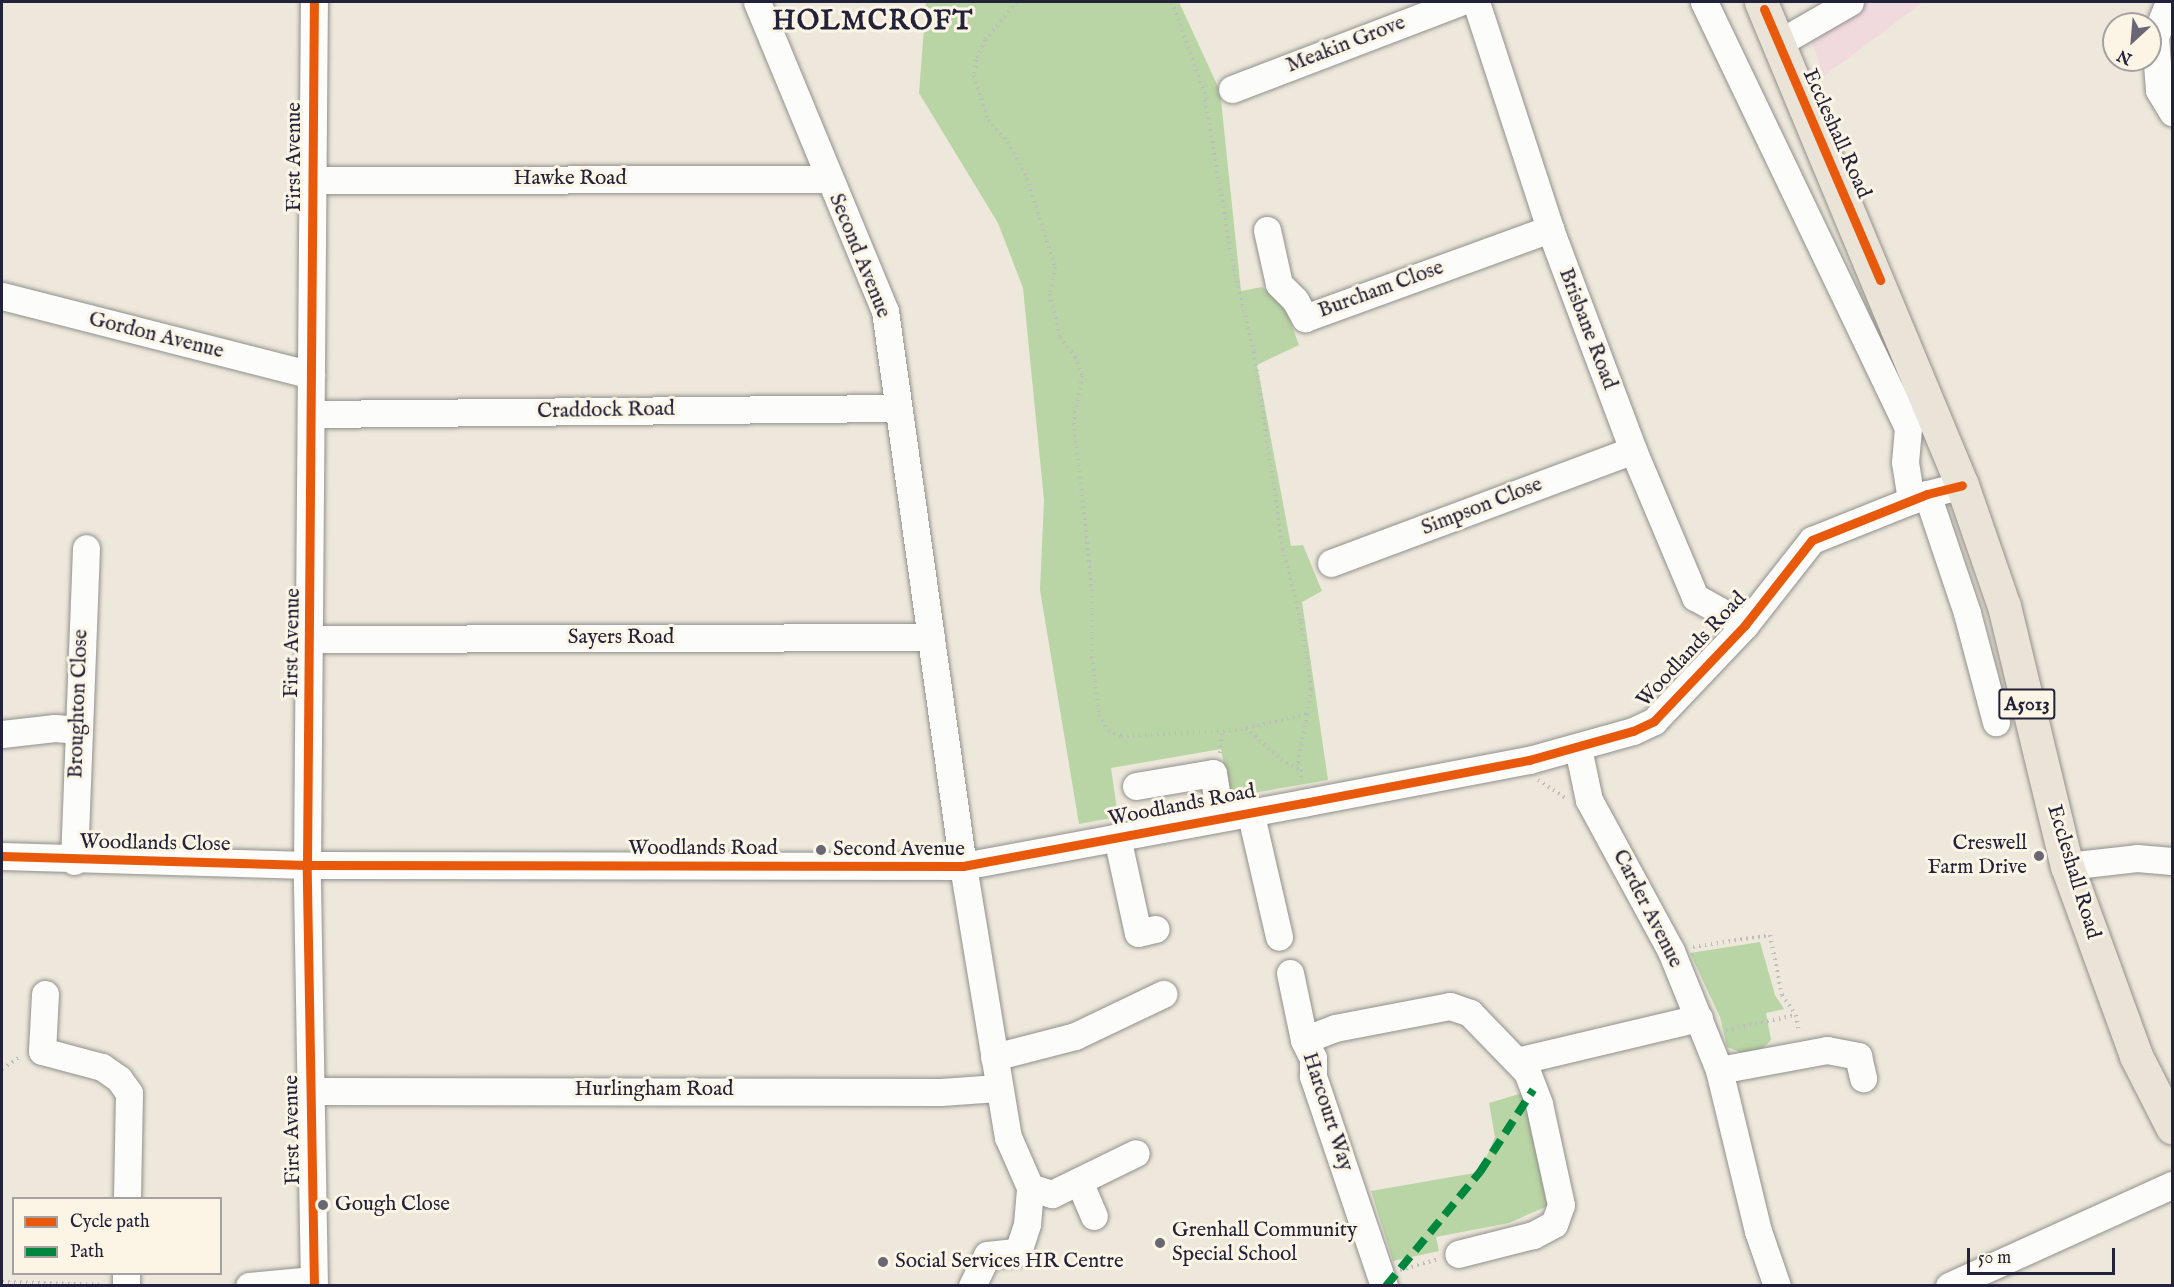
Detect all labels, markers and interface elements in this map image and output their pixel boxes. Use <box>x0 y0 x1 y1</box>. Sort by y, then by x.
district label: HOLMCROFT <box>772 7 974 39</box>
street label: Meakin Grove <box>1283 11 1409 79</box>
north arrow <box>2102 12 2162 72</box>
text: N <box>2114 44 2136 68</box>
street label: Eccleshall Road <box>1796 65 1876 203</box>
street label: First Avenue <box>282 102 308 212</box>
street label: Hawke Road <box>513 166 627 192</box>
street label: Second Avenue <box>823 190 895 322</box>
street label: Burcham Close <box>1315 256 1447 324</box>
street label: Brisbane Road <box>1552 265 1622 393</box>
street label: Gordon Avenue <box>86 307 226 365</box>
street label: Craddock Road <box>537 397 675 425</box>
street label: Simpson Close <box>1418 472 1546 542</box>
street label: Woodlands Road <box>1632 587 1752 713</box>
street label: First Avenue <box>279 588 307 698</box>
street label: Sayers Road <box>568 625 674 651</box>
street label: Broughton Close <box>64 629 94 779</box>
road number: A5013 <box>1997 687 2057 721</box>
street label: Woodlands Road <box>1106 779 1258 833</box>
street label: Eccleshall Road <box>2041 802 2105 942</box>
street label: Woodlands Close <box>79 830 231 858</box>
place label: Creswell Farm Drive <box>1927 831 2027 881</box>
street label: Woodlands Road <box>628 836 778 862</box>
place label: Second Avenue <box>833 837 965 863</box>
marker: Second Avenue <box>814 843 828 857</box>
street label: Carder Avenue <box>1606 846 1688 972</box>
marker: Creswell Farm Drive <box>2032 849 2046 863</box>
street label: Harcourt Way <box>1296 1049 1358 1175</box>
street label: First Avenue <box>279 1075 307 1185</box>
street label: Hurlingham Road <box>575 1077 733 1103</box>
place label: Gough Close <box>335 1192 450 1218</box>
legend <box>12 1197 222 1275</box>
marker: Gough Close <box>316 1198 330 1212</box>
text: Cycle path <box>70 1211 150 1234</box>
place label: Grenhall Community Special School <box>1172 1218 1357 1268</box>
marker: Grenhall Community Special School <box>1153 1236 1167 1250</box>
scale bar <box>1970 1236 2118 1274</box>
text: Path <box>70 1241 104 1264</box>
text: 50 m <box>1978 1247 2011 1270</box>
place label: Social Services HR Centre <box>895 1249 1124 1275</box>
marker: Social Services HR Centre <box>876 1255 890 1269</box>

